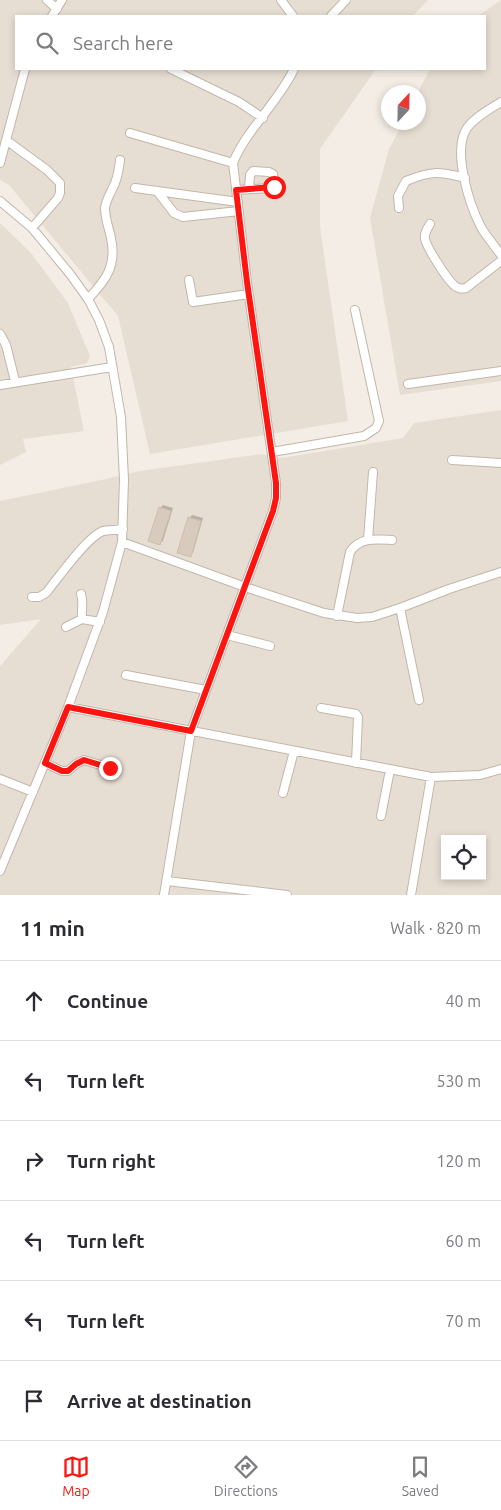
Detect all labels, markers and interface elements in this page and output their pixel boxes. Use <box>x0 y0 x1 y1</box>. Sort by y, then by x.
search box <box>15 15 486 70</box>
icon: search <box>33 29 61 57</box>
text: Search here <box>73 32 173 54</box>
north arrow <box>381 85 426 130</box>
route start <box>263 176 286 199</box>
route end <box>99 757 122 780</box>
map controls <box>441 835 486 880</box>
button: locate <box>441 835 486 880</box>
text: 11 min <box>20 916 85 940</box>
text: Walk · 820 m <box>390 919 481 937</box>
icon: ahead <box>20 987 48 1015</box>
text: Continue <box>67 990 148 1012</box>
text: 40 m <box>445 992 481 1010</box>
icon: left <box>20 1067 48 1095</box>
text: Turn left <box>67 1070 145 1092</box>
text: 530 m <box>436 1072 481 1090</box>
icon: right <box>20 1147 48 1175</box>
text: Turn right <box>67 1150 155 1172</box>
text: 120 m <box>436 1152 481 1170</box>
icon: left <box>20 1227 48 1255</box>
text: Turn left <box>67 1230 145 1252</box>
text: 60 m <box>445 1232 481 1250</box>
icon: left <box>20 1307 48 1335</box>
text: Turn left <box>67 1310 145 1332</box>
text: 70 m <box>445 1312 481 1330</box>
icon: arrive <box>20 1387 48 1415</box>
text: Arrive at destination <box>67 1390 252 1412</box>
tab: Map <box>62 1453 90 1499</box>
tab: Directions <box>214 1453 278 1499</box>
tab: Saved <box>402 1453 439 1499</box>

